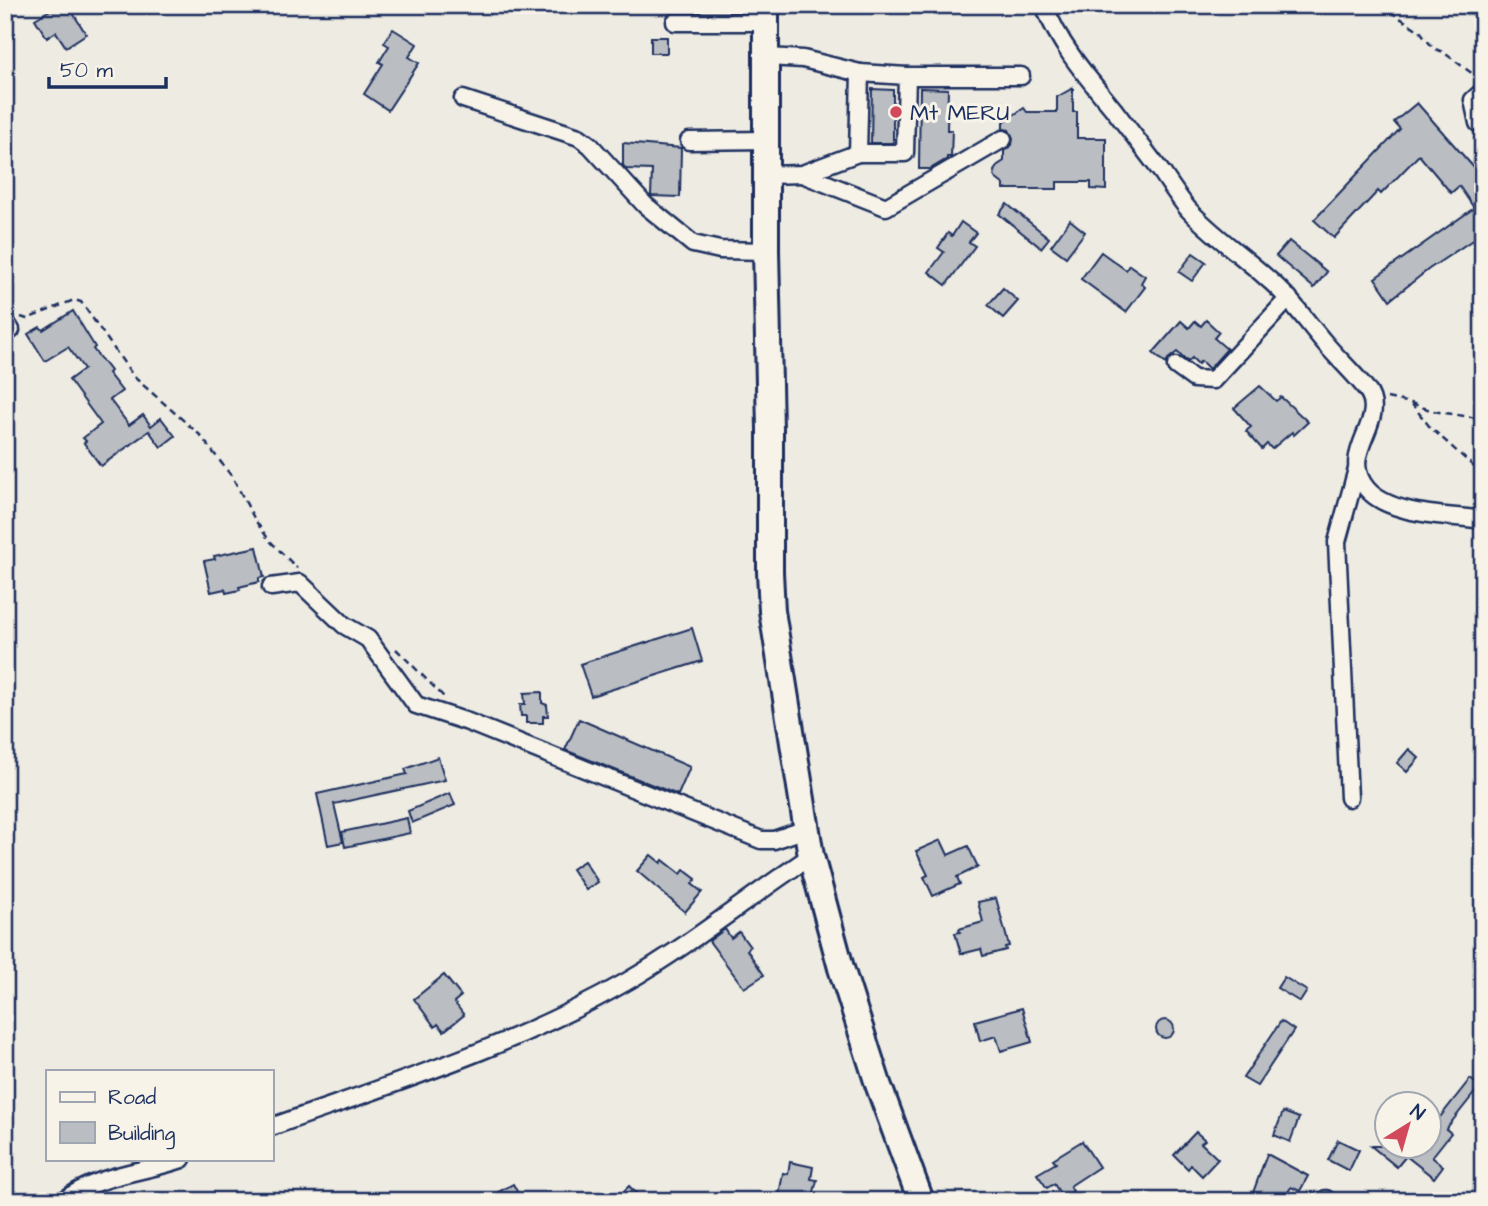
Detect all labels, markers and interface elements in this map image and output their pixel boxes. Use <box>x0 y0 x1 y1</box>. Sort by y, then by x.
scale bar <box>49 46 166 90</box>
text: 50 m <box>60 56 114 85</box>
place label: Mt MERU <box>910 97 1009 129</box>
marker: Mt MERU <box>888 104 904 120</box>
legend <box>46 1070 273 1160</box>
text: Road <box>108 1083 156 1112</box>
north arrow <box>1372 1090 1442 1160</box>
text: N <box>1404 1098 1430 1127</box>
text: Building <box>108 1119 176 1150</box>

